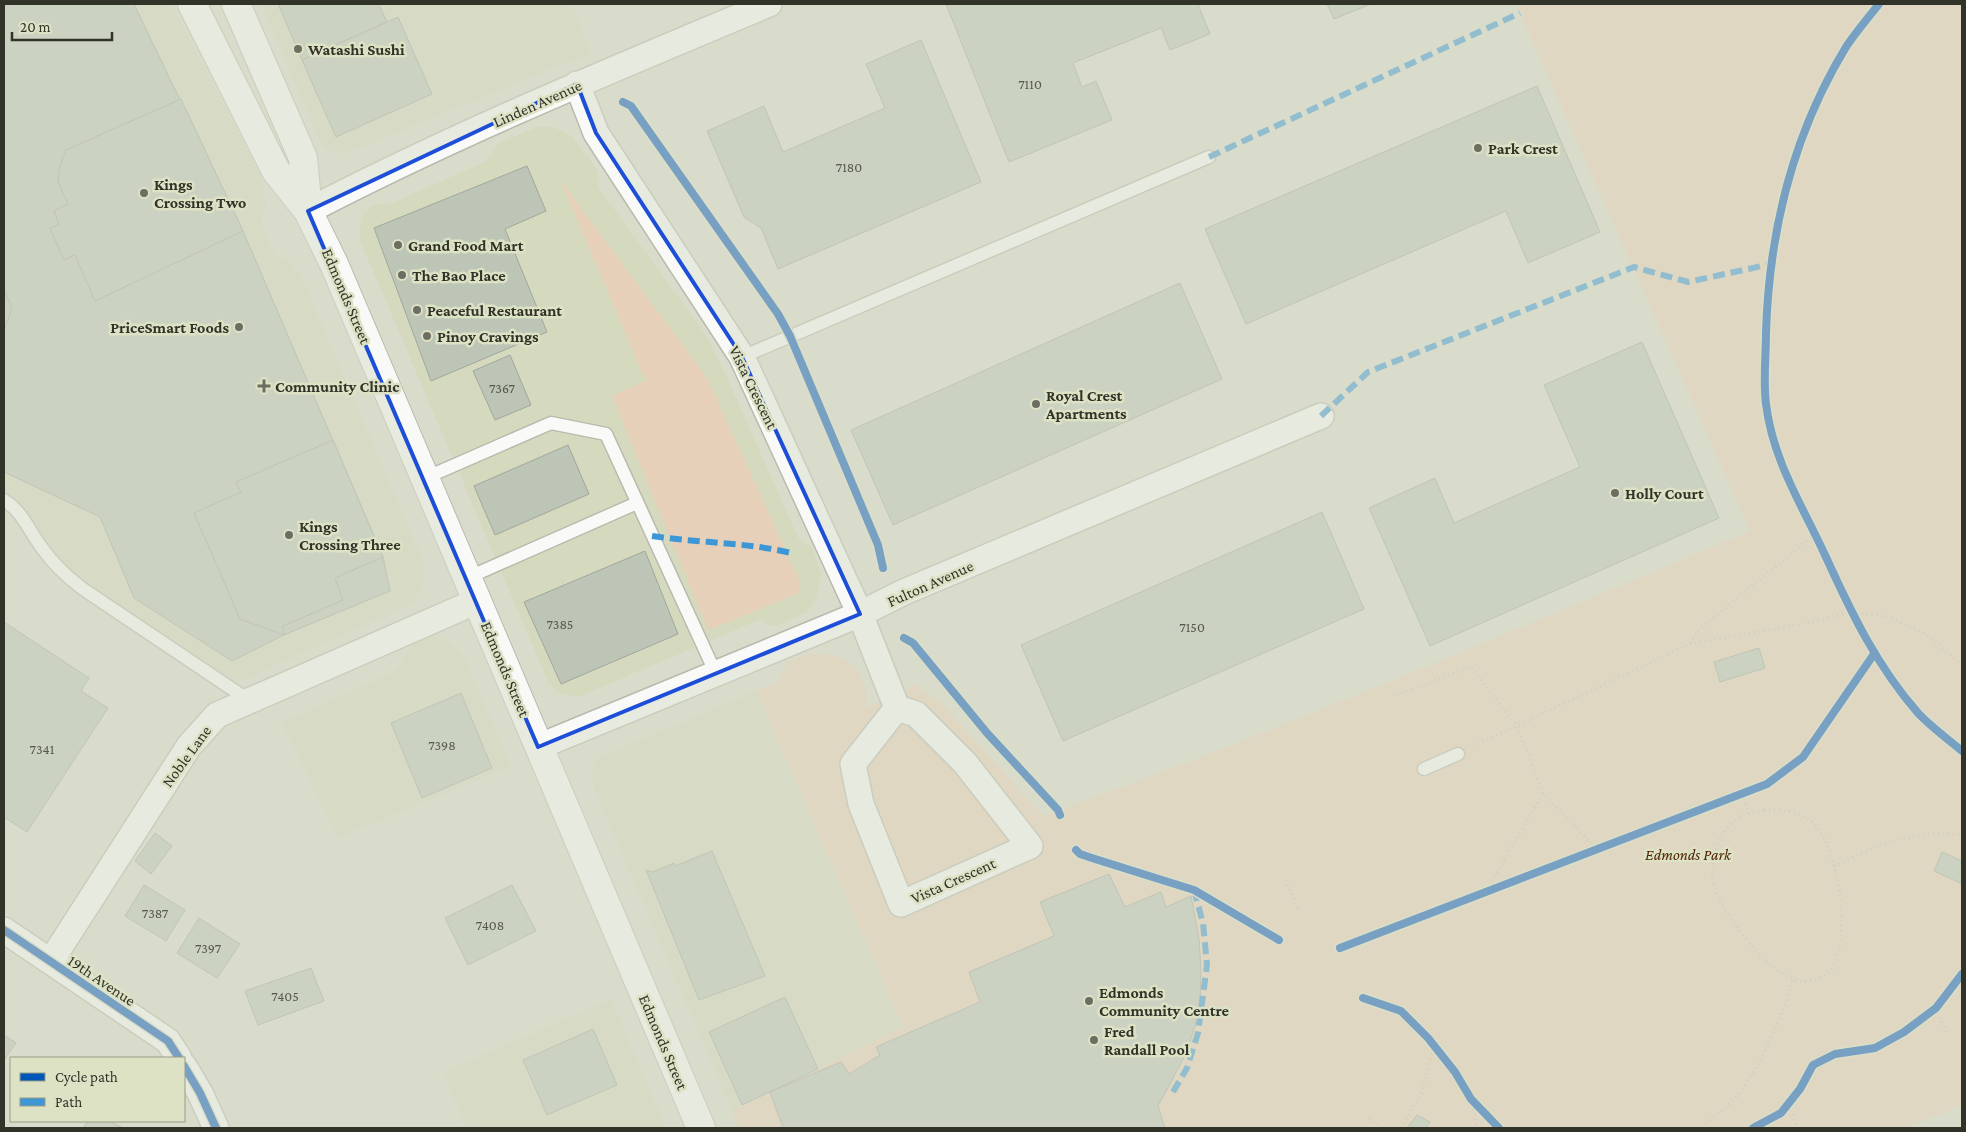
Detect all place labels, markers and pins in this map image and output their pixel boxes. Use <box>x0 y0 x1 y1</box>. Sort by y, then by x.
place label: Watashi Sushi <box>307 41 405 58</box>
marker: Watashi Sushi <box>292 43 304 55</box>
place label: Park Crest <box>1488 140 1558 157</box>
marker: Park Crest <box>1472 142 1484 154</box>
place label: Kings Crossing Two <box>154 176 246 211</box>
marker: Kings Crossing Two <box>138 187 150 199</box>
place label: Grand Food Mart <box>408 237 524 254</box>
marker: Grand Food Mart <box>392 239 404 251</box>
place label: The Bao Place <box>412 267 506 284</box>
marker: The Bao Place <box>396 269 408 281</box>
place label: Peaceful Restaurant <box>427 302 562 319</box>
marker: Peaceful Restaurant <box>411 304 423 316</box>
place label: PriceSmart Foods <box>110 319 229 336</box>
marker: PriceSmart Foods <box>233 321 245 333</box>
place label: Pinoy Cravings <box>437 328 539 345</box>
marker: Pinoy Cravings <box>421 330 433 342</box>
place label: Community Clinic <box>275 378 399 395</box>
marker: Community Clinic <box>257 379 271 393</box>
place label: Royal Crest Apartments <box>1045 387 1127 422</box>
marker: Royal Crest Apartments <box>1030 398 1042 410</box>
place label: Holly Court <box>1625 485 1704 502</box>
marker: Holly Court <box>1609 487 1621 499</box>
place label: Kings Crossing Three <box>299 518 401 553</box>
marker: Kings Crossing Three <box>283 529 295 541</box>
place label: Edmonds Community Centre <box>1099 984 1229 1019</box>
marker: Edmonds Community Centre <box>1083 995 1095 1007</box>
place label: Fred Randall Pool <box>1104 1023 1190 1058</box>
marker: Fred Randall Pool <box>1088 1034 1100 1046</box>

